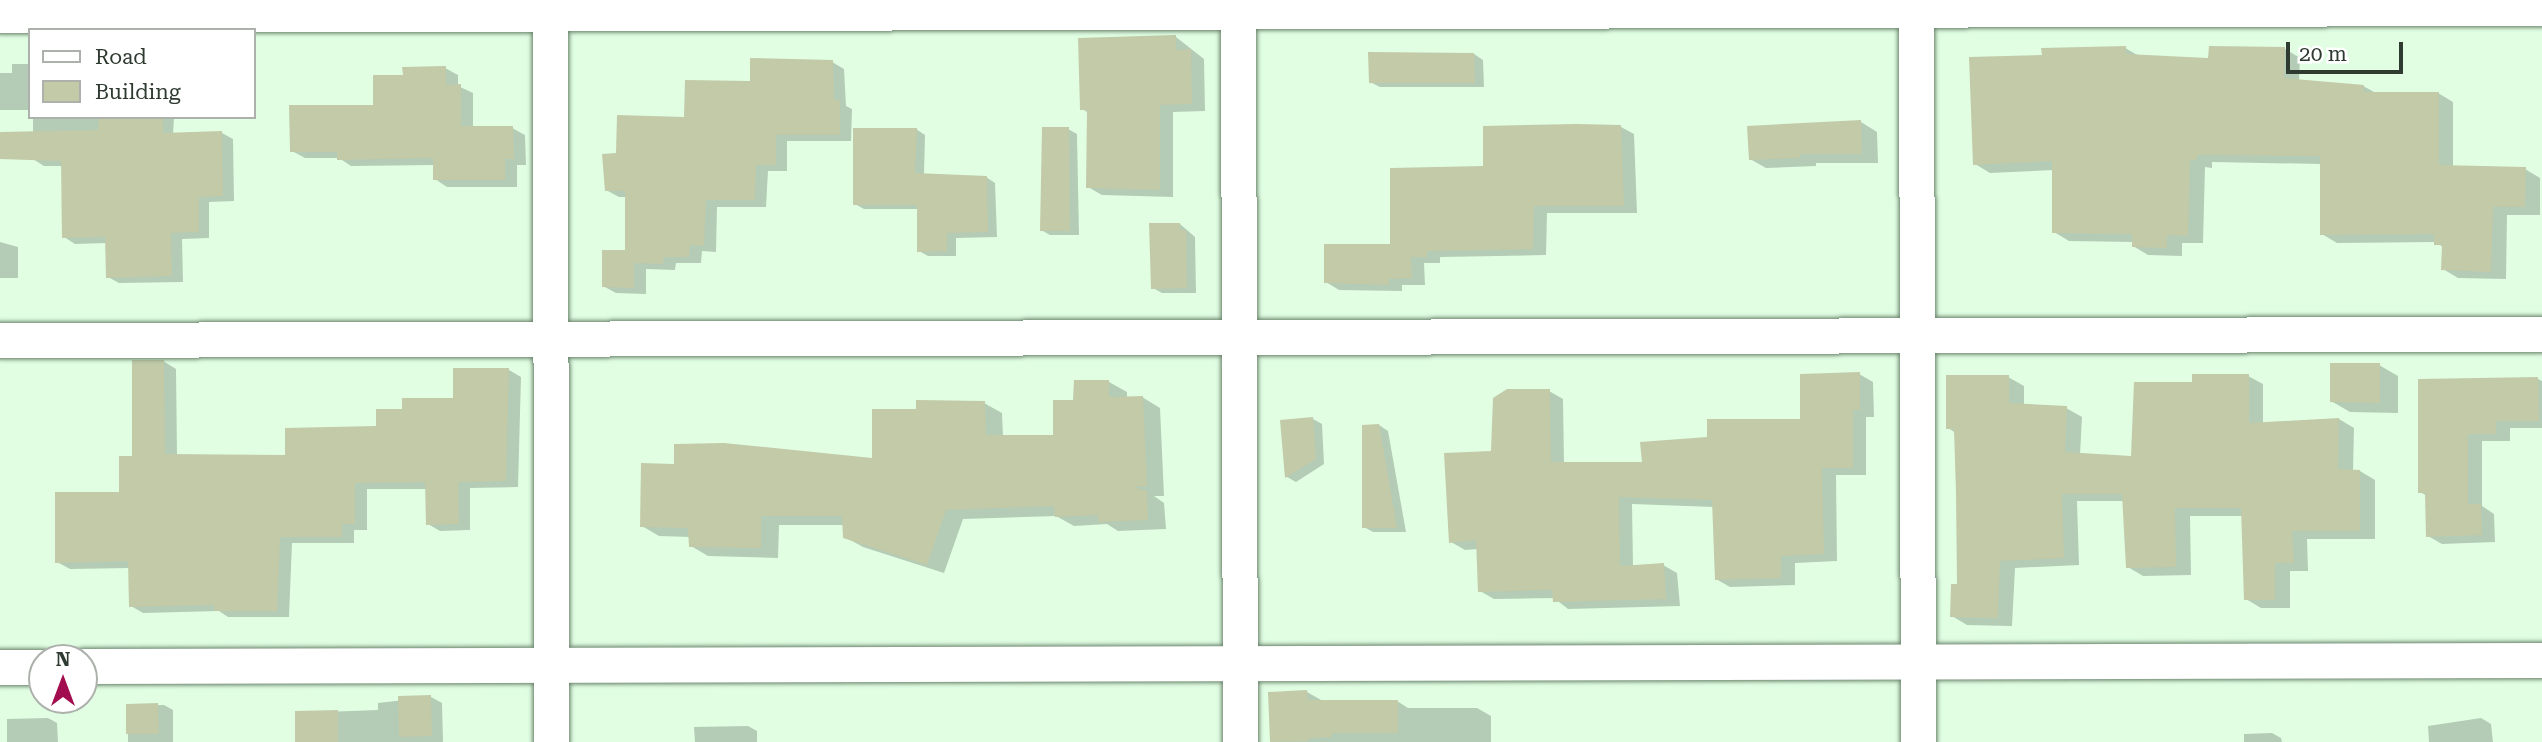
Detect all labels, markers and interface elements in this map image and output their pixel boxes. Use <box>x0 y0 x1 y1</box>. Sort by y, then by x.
legend <box>28 28 256 119</box>
scale bar <box>2290 28 2407 72</box>
text: 20 m <box>2299 42 2347 66</box>
text: Road <box>95 45 147 69</box>
text: Building <box>95 80 181 104</box>
north arrow <box>28 644 98 714</box>
text: N <box>56 648 70 671</box>

